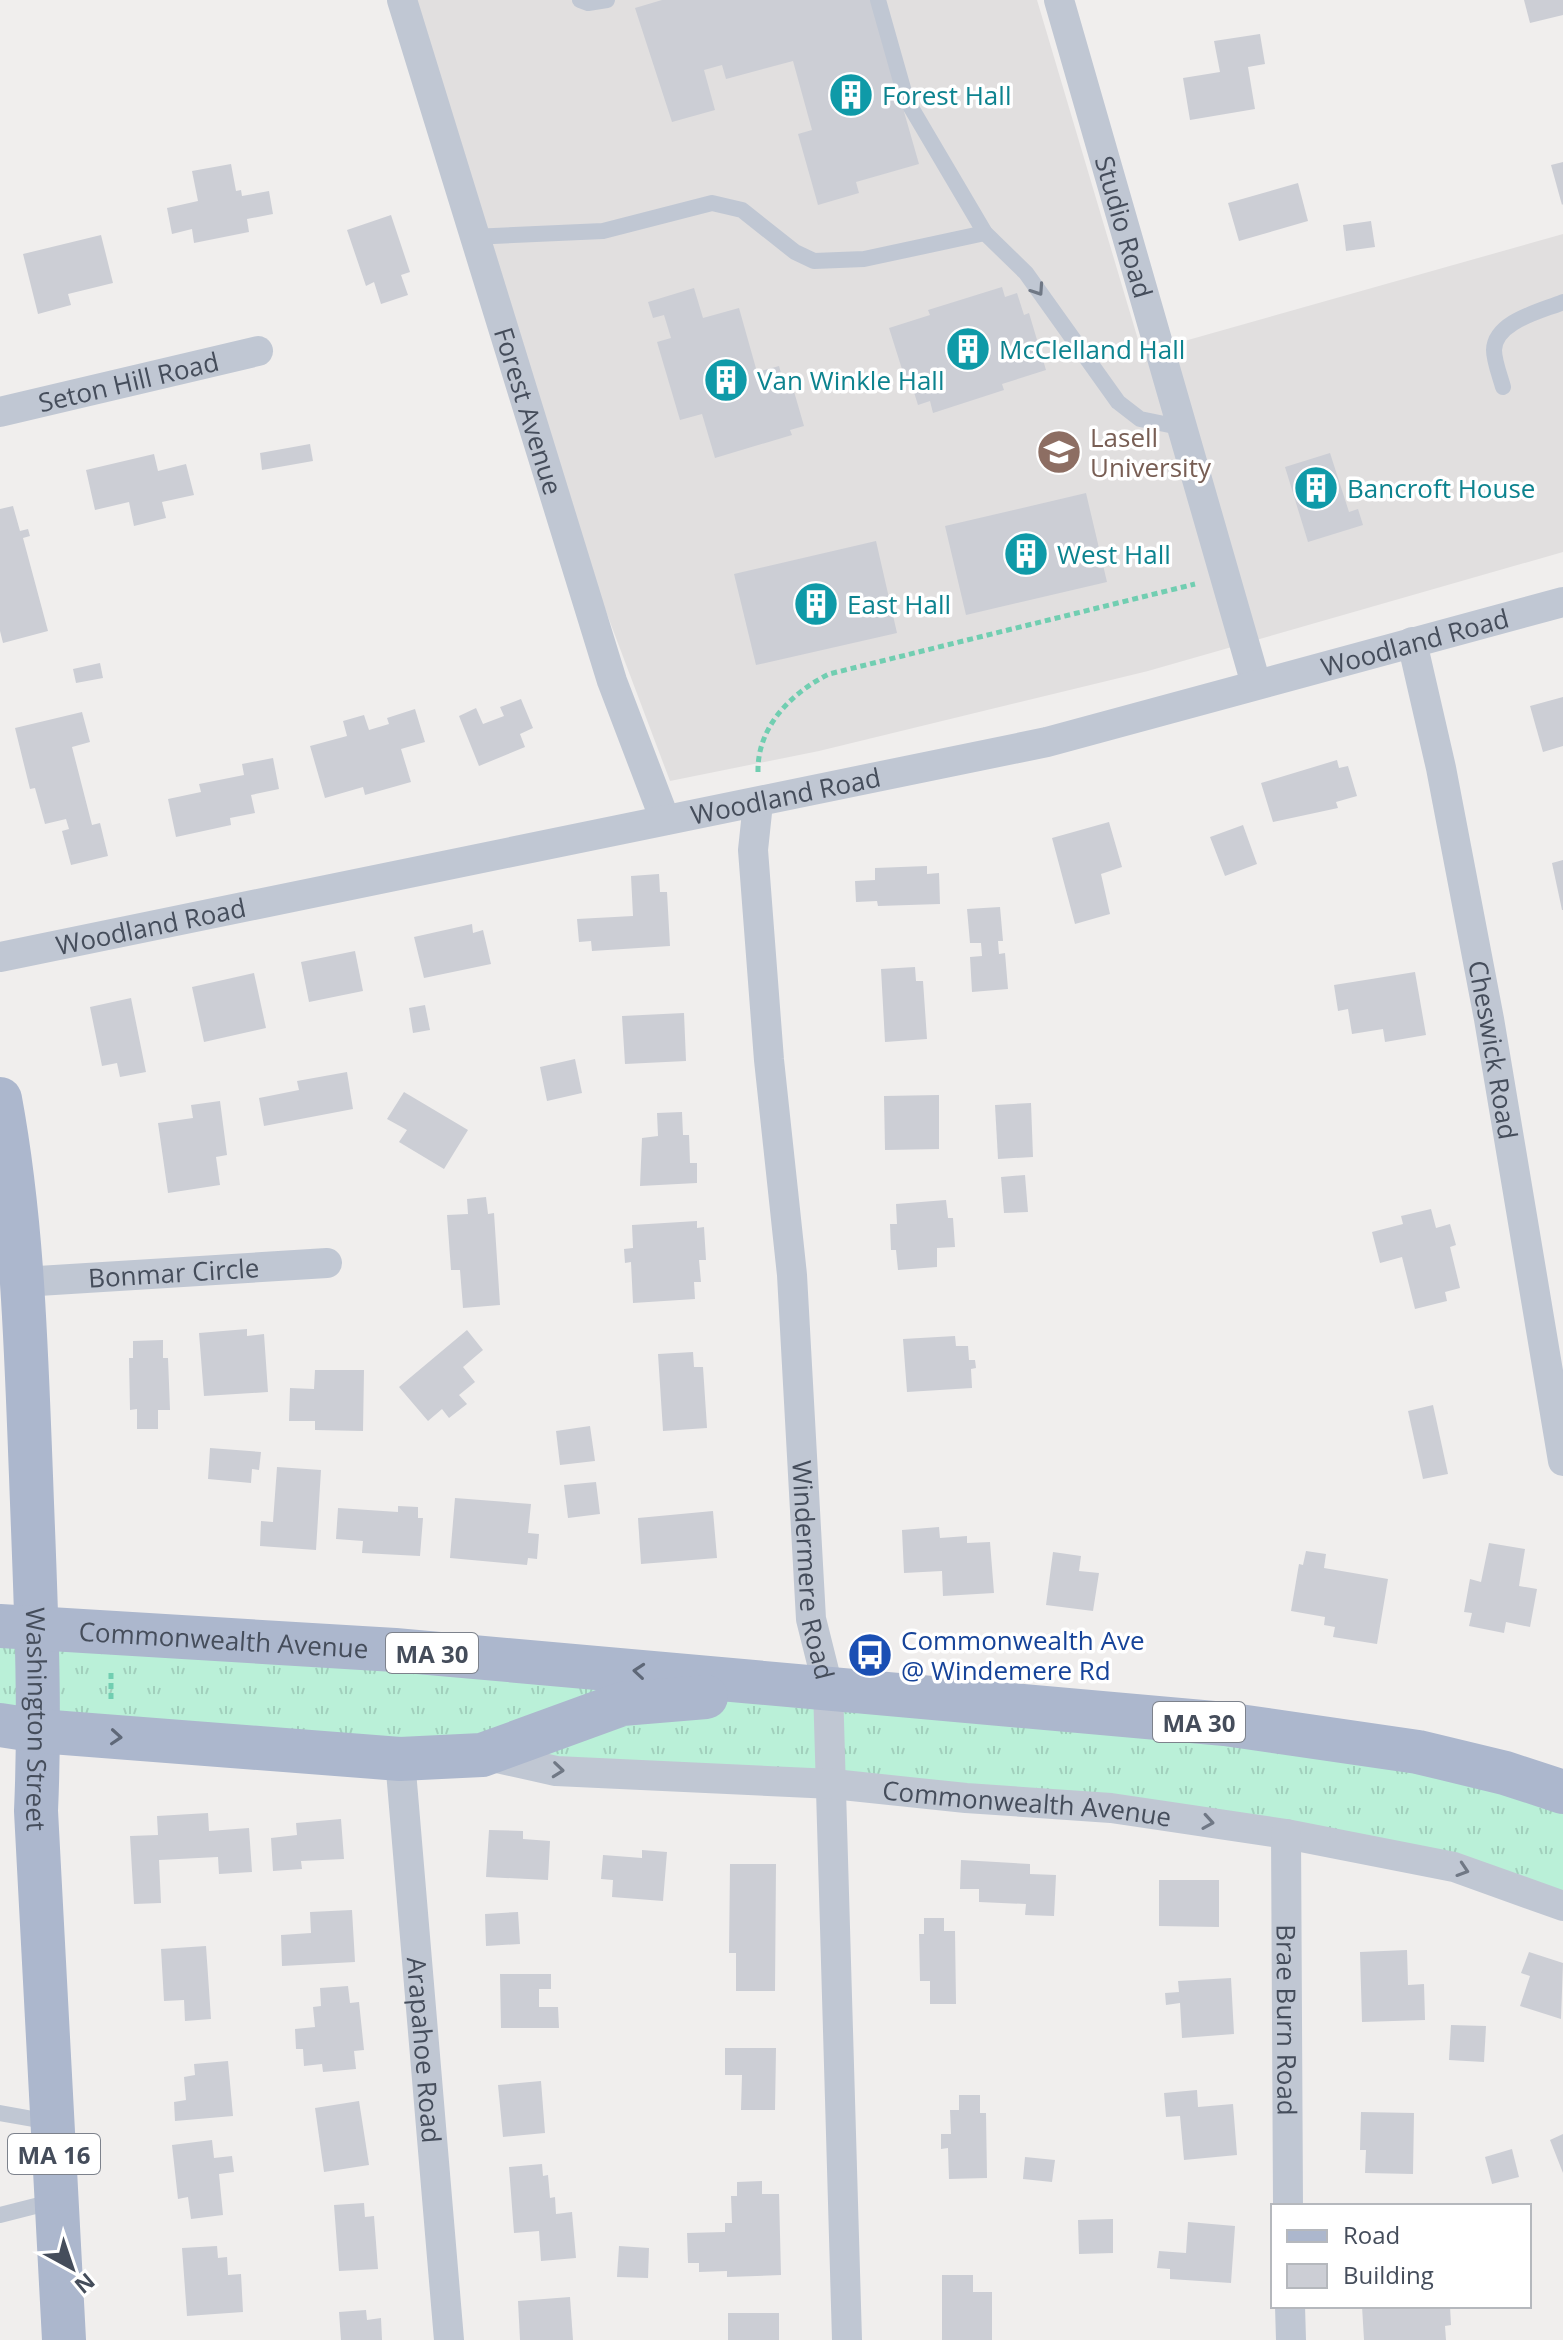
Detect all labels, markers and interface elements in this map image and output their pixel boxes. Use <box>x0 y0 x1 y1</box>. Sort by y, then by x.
building icon: Forest Hall <box>827 71 875 119</box>
place label: Forest Hall <box>882 77 1011 113</box>
street label: Studio Road <box>1087 151 1162 302</box>
one-way arrow <box>1028 281 1043 296</box>
street label: Forest Avenue <box>486 323 571 499</box>
building icon: McClelland Hall <box>944 325 992 373</box>
place label: McClelland Hall <box>999 331 1185 367</box>
street label: Seton Hill Road <box>35 343 222 420</box>
building icon: Van Winkle Hall <box>702 356 750 404</box>
place label: Van Winkle Hall <box>757 362 944 398</box>
place label: Lasell University <box>1090 419 1212 485</box>
school or university icon: Lasell University <box>1035 428 1083 476</box>
building icon: Bancroft House <box>1292 464 1340 512</box>
place label: Bancroft House <box>1347 470 1535 506</box>
building icon: West Hall <box>1002 530 1050 578</box>
place label: West Hall <box>1057 536 1171 572</box>
building icon: East Hall <box>792 580 840 628</box>
place label: East Hall <box>847 586 951 622</box>
street label: Woodland Road <box>1317 600 1513 685</box>
street label: Woodland Road <box>687 759 884 833</box>
street label: Woodland Road <box>53 889 249 963</box>
street label: Cheswick Road <box>1460 957 1527 1142</box>
street label: Bonmar Circle <box>87 1249 260 1296</box>
street label: Windermere Road <box>784 1459 843 1683</box>
street label: Washington Street <box>18 1607 56 1832</box>
street label: Commonwealth Avenue <box>78 1613 369 1666</box>
place label: Commonwealth Ave @ Windemere Rd <box>901 1622 1145 1688</box>
bus stop icon: Commonwealth Ave @ Windemere Rd <box>846 1631 894 1679</box>
road number: MA 30 <box>386 1633 478 1673</box>
one-way arrow <box>632 1663 645 1680</box>
road number: MA 30 <box>1153 1702 1245 1742</box>
one-way arrow <box>110 1729 123 1746</box>
one-way arrow <box>552 1761 565 1778</box>
street label: Commonwealth Avenue <box>881 1771 1174 1835</box>
one-way arrow <box>1201 1813 1215 1830</box>
one-way arrow <box>1456 1861 1469 1877</box>
street label: Brae Burn Road <box>1268 1924 1306 2116</box>
street label: Arapahoe Road <box>399 1955 450 2145</box>
road number: MA 16 <box>8 2134 100 2174</box>
legend <box>1271 2204 1531 2308</box>
text: Road <box>1343 2218 1400 2251</box>
north arrow <box>32 2228 112 2308</box>
text: Building <box>1343 2258 1434 2291</box>
text: N <box>69 2267 102 2301</box>

